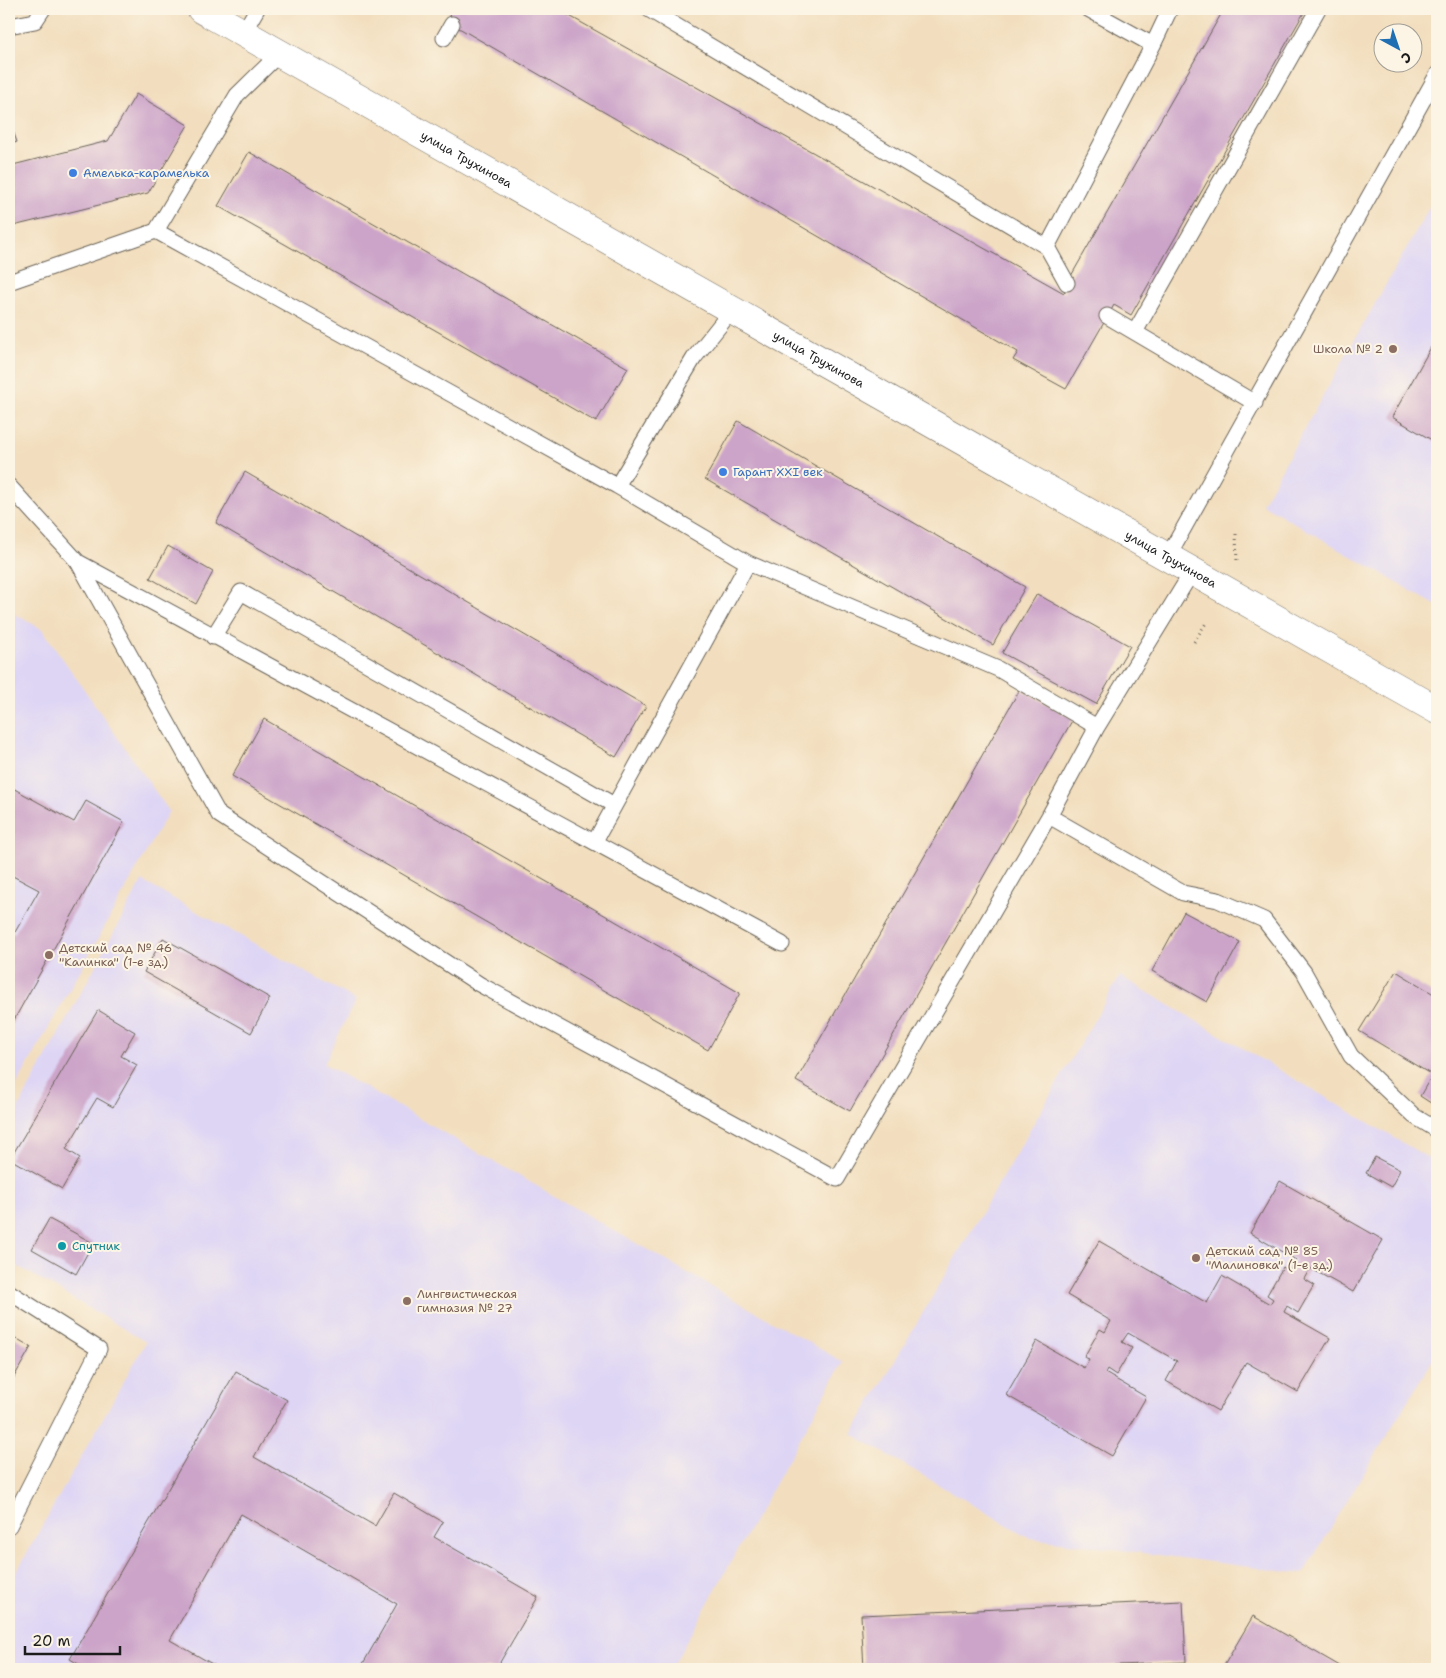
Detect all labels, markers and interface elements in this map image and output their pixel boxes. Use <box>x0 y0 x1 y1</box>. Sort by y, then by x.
north arrow <box>1374 22 1424 72</box>
text: С <box>1397 48 1415 68</box>
street label: улица Трухинова <box>418 127 515 192</box>
place label: Амелька-карамелька <box>83 165 210 181</box>
marker: Амелька-карамелька <box>67 167 79 179</box>
street label: улица Трухинова <box>770 327 868 392</box>
place label: Школа № 2 <box>1313 341 1383 357</box>
marker: Школа № 2 <box>1387 343 1399 355</box>
place label: Гарант XXI век <box>733 464 823 480</box>
marker: Гарант XXI век <box>717 466 729 478</box>
street label: улица Трухинова <box>1122 527 1220 592</box>
place label: Детский сад № 46 "Калинка" (1-е зд.) <box>59 940 172 970</box>
marker: Детский сад № 46 "Калинка" (1-е зд.) <box>43 949 55 961</box>
place label: Спутник <box>72 1238 121 1254</box>
marker: Спутник <box>56 1240 68 1252</box>
place label: Детский сад № 85 "Малиновка" (1-е зд.) <box>1206 1243 1333 1273</box>
marker: Детский сад № 85 "Малиновка" (1-е зд.) <box>1190 1252 1202 1264</box>
place label: Лингвистическая гимназия № 27 <box>417 1286 517 1316</box>
marker: Лингвистическая гимназия № 27 <box>401 1295 413 1307</box>
scale bar <box>25 1623 120 1655</box>
text: 20 m <box>32 1631 71 1651</box>

